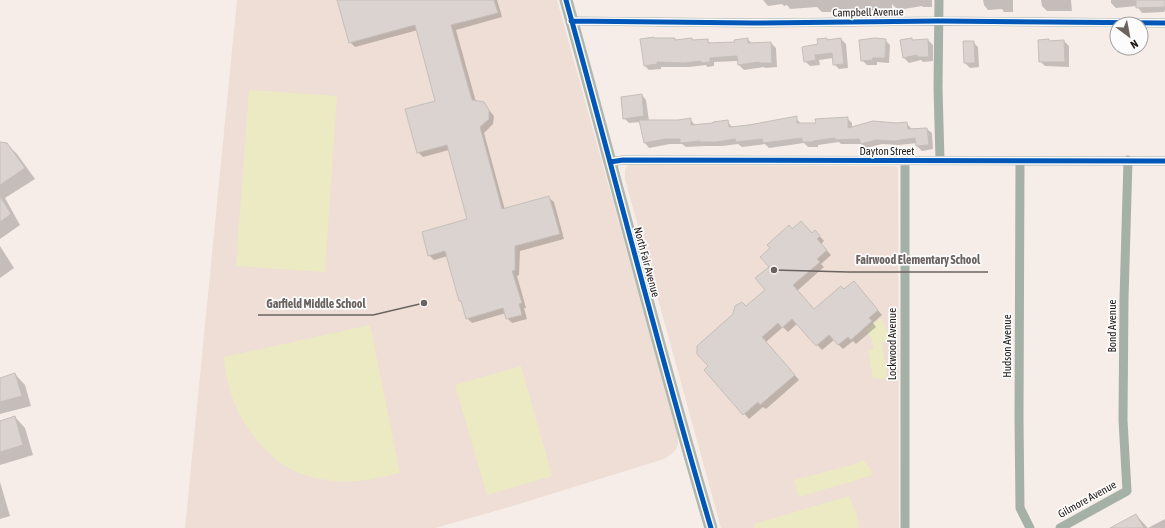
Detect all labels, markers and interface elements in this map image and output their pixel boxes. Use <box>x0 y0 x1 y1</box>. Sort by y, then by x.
street label: Campbell Avenue <box>832 5 904 19</box>
north arrow <box>1109 16 1149 56</box>
text: N <box>1128 38 1140 51</box>
street label: Dayton Street <box>859 145 915 157</box>
street label: North Fair Avenue <box>632 226 662 298</box>
callout: Fairwood Elementary School <box>848 248 988 272</box>
text: Fairwood Elementary School <box>856 253 981 267</box>
callout: Garfield Middle School <box>258 291 373 315</box>
text: Garfield Middle School <box>266 297 366 311</box>
street label: Bond Avenue <box>1106 300 1118 352</box>
street label: Lockwood Avenue <box>886 308 898 380</box>
street label: Hudson Avenue <box>1001 314 1013 378</box>
street label: Gilmore Avenue <box>1056 478 1118 520</box>

